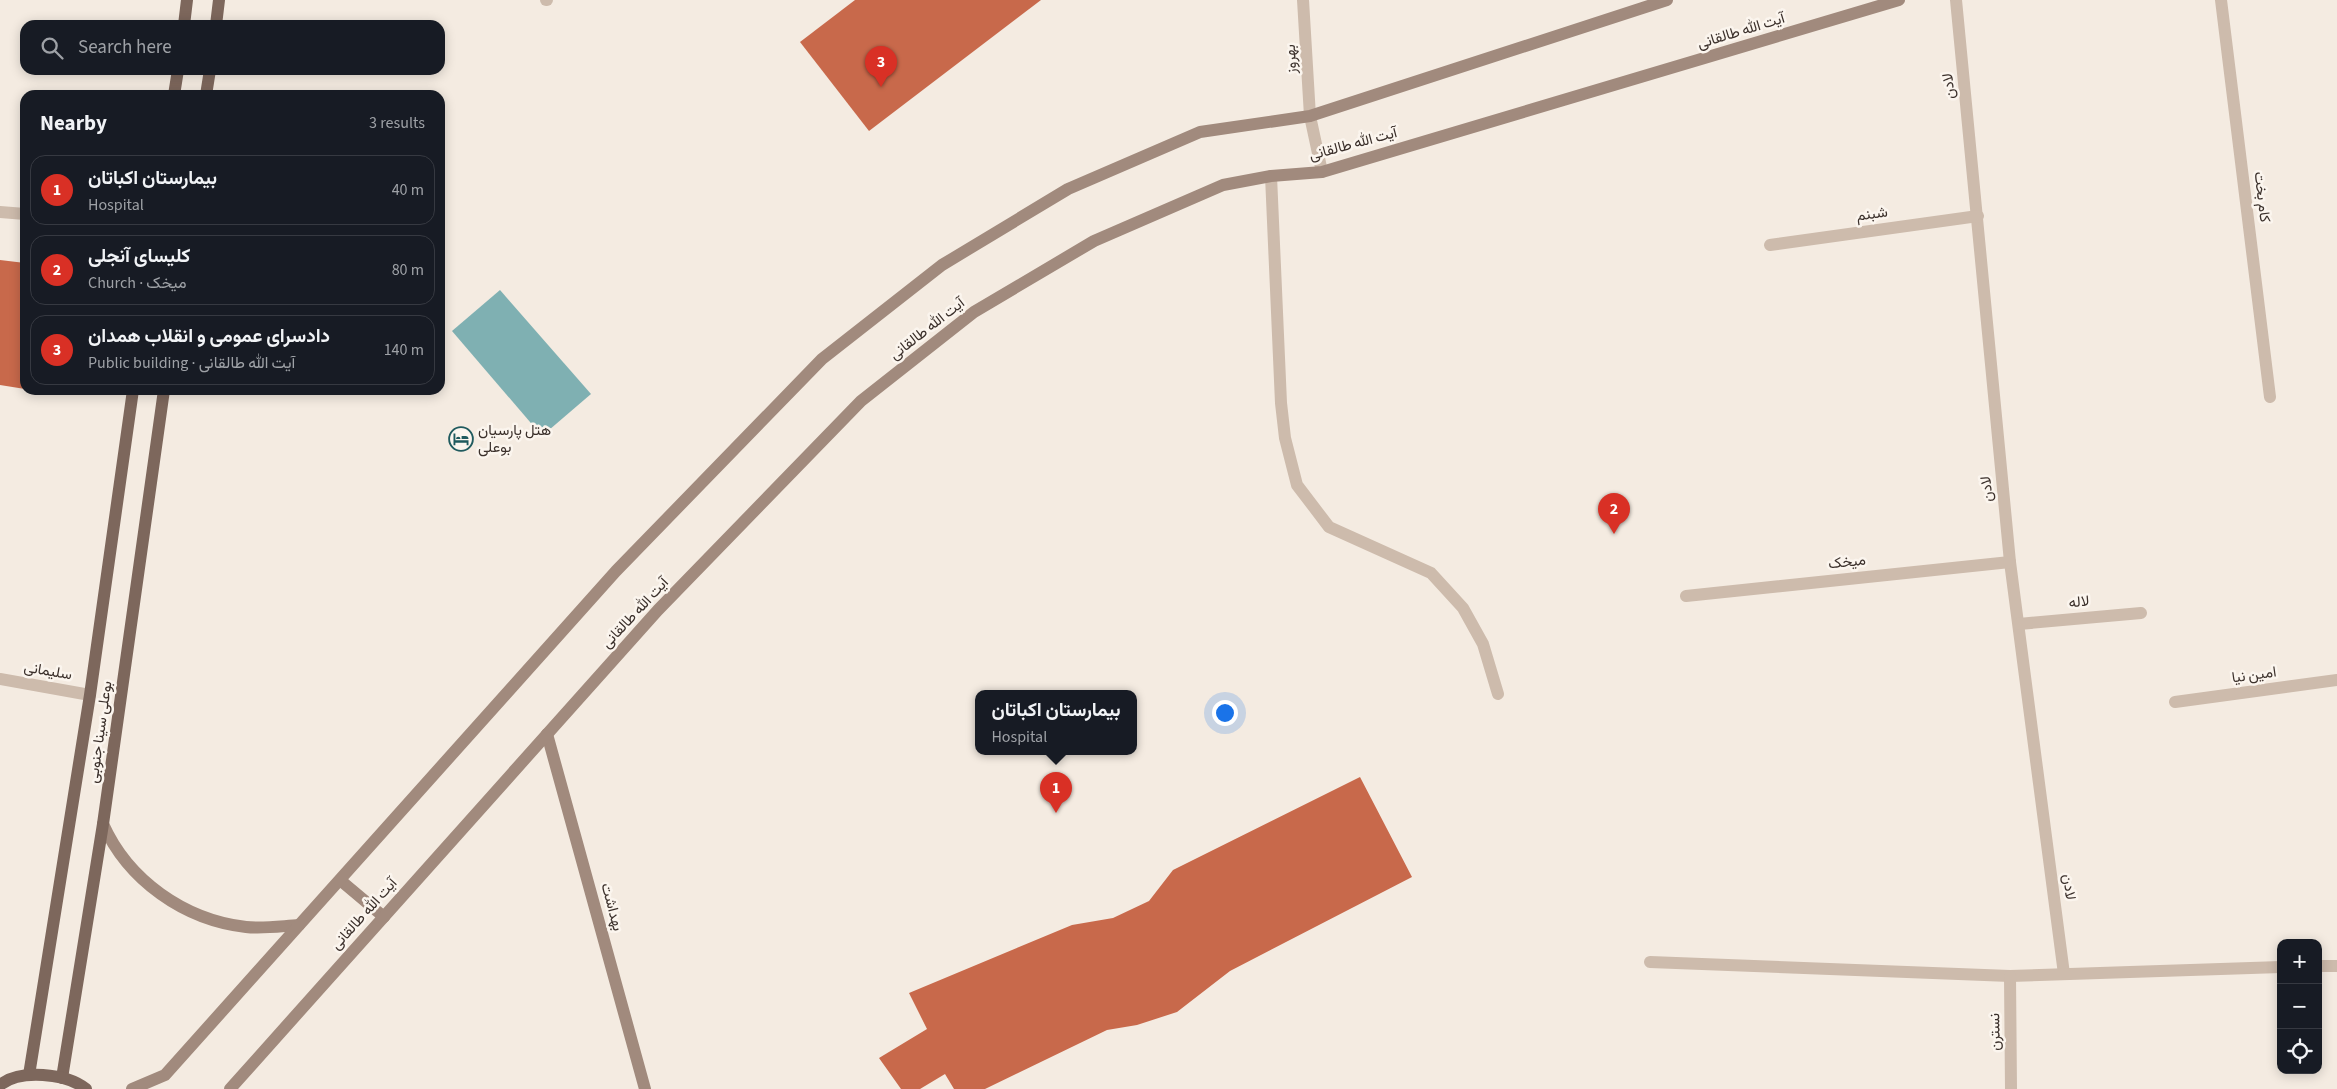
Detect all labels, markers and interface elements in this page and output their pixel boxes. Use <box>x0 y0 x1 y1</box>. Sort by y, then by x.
street label: آیت الله طالقانی <box>1695 7 1789 54</box>
search box <box>20 20 445 75</box>
icon: search <box>38 34 66 62</box>
text: Search here <box>78 34 172 61</box>
street label: بهروز <box>1280 44 1302 75</box>
pin: 3 <box>865 46 897 87</box>
street label: لادن <box>1937 72 1961 100</box>
text: Nearby <box>40 108 107 138</box>
text: 3 results <box>369 112 425 134</box>
street label: آیت الله طالقانی <box>1307 122 1401 166</box>
text: بیمارستان اکباتان <box>88 165 217 192</box>
street label: کام بخت <box>2248 170 2276 224</box>
text: 1 <box>53 179 61 201</box>
text: 40 m <box>392 179 424 201</box>
text: Hospital <box>88 194 144 216</box>
street label: شبنم <box>1855 201 1889 227</box>
text: کلیسای آنجلی <box>88 243 190 270</box>
text: 2 <box>53 259 61 281</box>
text: 80 m <box>392 259 424 281</box>
text: Church · میخک <box>88 272 187 294</box>
street label: آیت الله طالقانی <box>885 292 970 365</box>
text: دادسرای عمومی و انقلاب همدان <box>88 323 330 350</box>
text: 3 <box>53 339 61 361</box>
text: 140 m <box>384 339 424 361</box>
text: Public building · آیت الله طالقانی <box>88 352 295 374</box>
place label: هتل پارسیان بوعلی <box>478 420 551 458</box>
hotel icon: هتل پارسیان بوعلی <box>448 426 474 452</box>
street label: لادن <box>1975 475 1999 503</box>
pin: 2 <box>1598 493 1630 534</box>
street label: میخک <box>1827 550 1867 574</box>
street label: آیت الله طالقانی <box>596 572 675 653</box>
street label: لاله <box>2068 591 2090 613</box>
street label: سلیمانی <box>22 656 74 686</box>
street label: امین نیا <box>2230 661 2278 689</box>
street label: بوعلی سینا جنوبی <box>82 680 118 784</box>
popup <box>975 690 1137 755</box>
text: بیمارستان اکباتان <box>991 697 1121 724</box>
your location <box>1212 700 1238 726</box>
text: Hospital <box>991 726 1047 748</box>
pin: 1 <box>1040 772 1072 813</box>
street label: آیت الله طالقانی <box>326 872 403 955</box>
street label: لادن <box>2057 873 2081 901</box>
street label: بهداشت <box>596 881 628 933</box>
map controls <box>2277 939 2322 1074</box>
button: + <box>2277 939 2322 984</box>
button: − <box>2277 984 2322 1029</box>
street label: نسترن <box>1984 1013 2006 1051</box>
button: locate <box>2277 1029 2322 1074</box>

